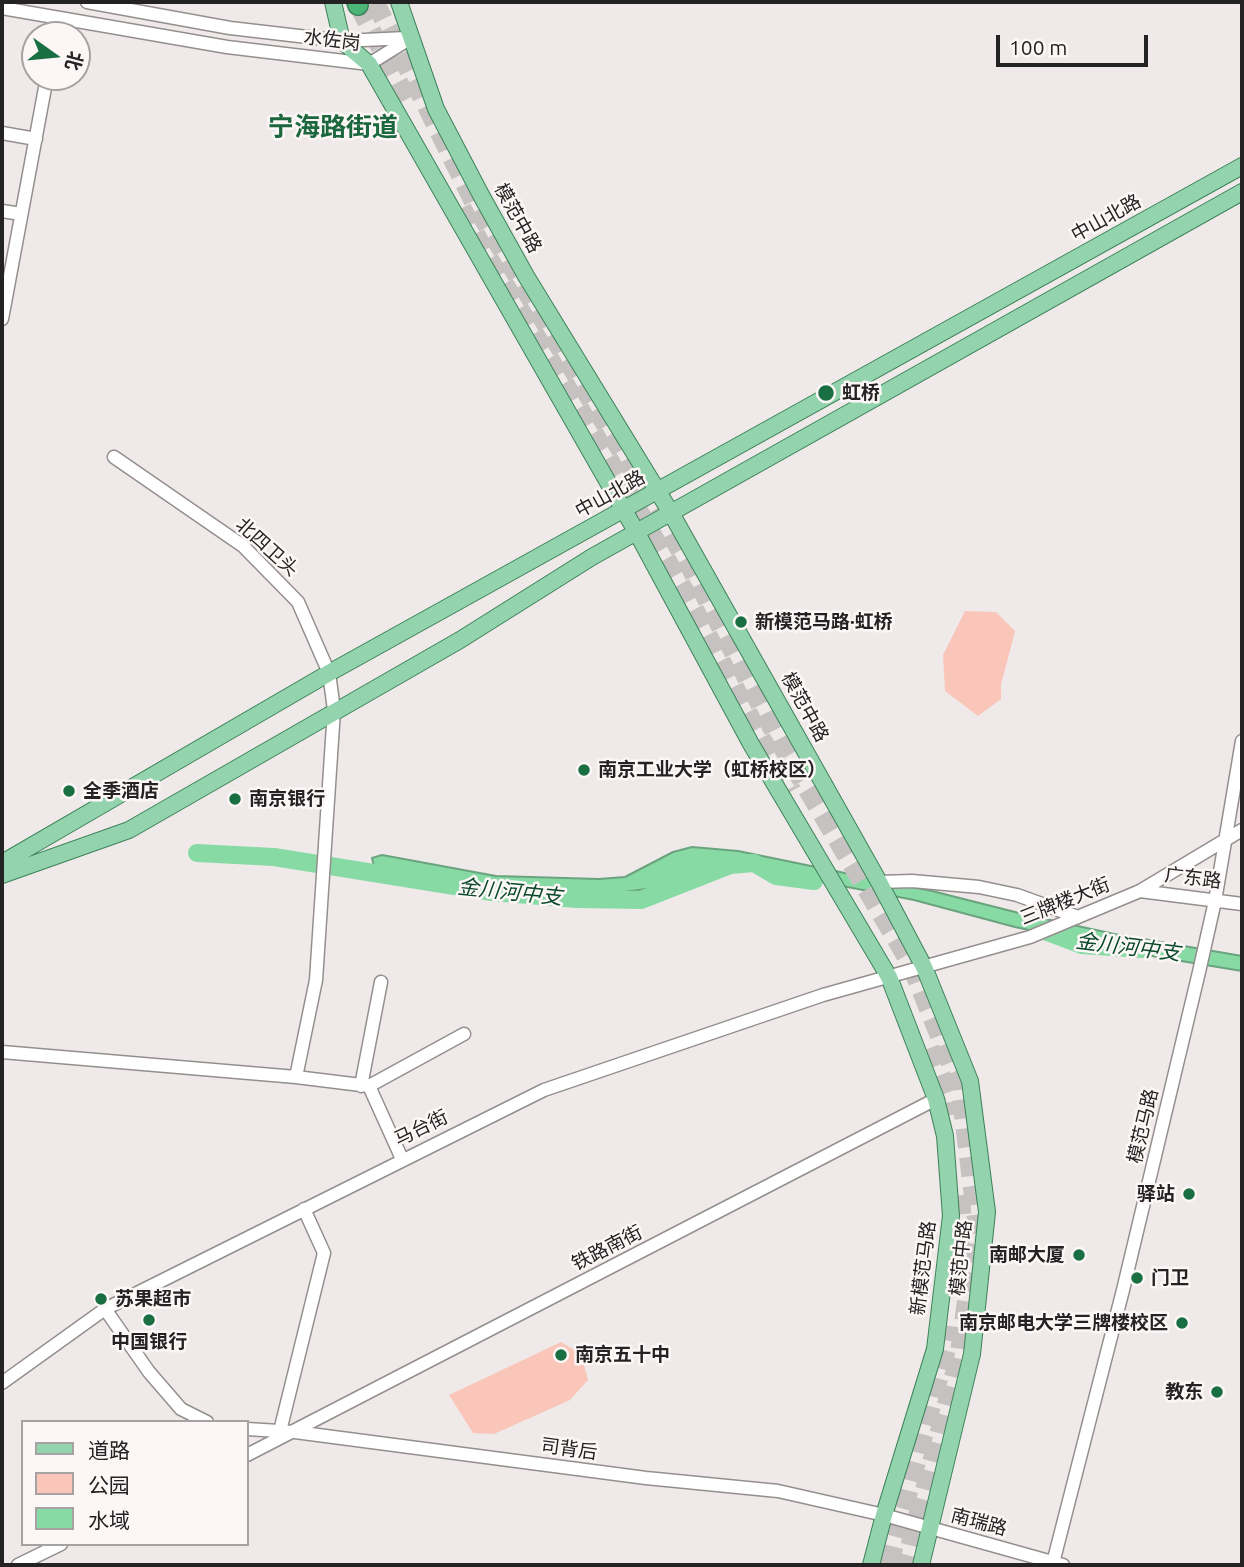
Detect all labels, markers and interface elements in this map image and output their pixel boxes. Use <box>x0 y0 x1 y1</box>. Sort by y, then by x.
north arrow <box>21 21 91 91</box>
scale bar <box>999 21 1151 65</box>
street label: 水佐岗 <box>302 25 362 55</box>
text: 100 m <box>1009 35 1067 59</box>
text: 北 <box>61 49 87 73</box>
district label: 宁海路街道 <box>268 111 398 143</box>
street label: 模范中路 <box>490 179 546 257</box>
street label: 中山北路 <box>1067 190 1145 246</box>
place label: 虹桥 <box>842 382 880 404</box>
marker: 虹桥 <box>816 383 836 403</box>
street label: 中山北路 <box>571 466 649 522</box>
street label: 北四卫头 <box>231 513 303 581</box>
place label: 新模范马路·虹桥 <box>755 611 893 633</box>
marker: 新模范马路·虹桥 <box>733 614 749 630</box>
street label: 模范中路 <box>777 668 833 746</box>
place label: 南京工业大学（虹桥校区） <box>598 759 826 781</box>
marker: 南京工业大学（虹桥校区） <box>576 762 592 778</box>
place label: 全季酒店 <box>83 780 159 802</box>
marker: 全季酒店 <box>61 783 77 799</box>
place label: 南京银行 <box>249 788 325 810</box>
marker: 南京银行 <box>227 791 243 807</box>
street label: 广东路 <box>1163 863 1223 893</box>
street label: 三牌楼大街 <box>1017 873 1113 929</box>
water label: 金川河中支 <box>456 874 564 910</box>
water label: 金川河中支 <box>1074 928 1182 966</box>
street label: 模范马路 <box>1123 1086 1163 1166</box>
street label: 马台街 <box>390 1105 452 1151</box>
place label: 驿站 <box>1137 1183 1175 1205</box>
marker: 驿站 <box>1181 1186 1197 1202</box>
street label: 新模范马路 <box>906 1219 940 1317</box>
street label: 模范中路 <box>946 1219 976 1297</box>
street label: 铁路南街 <box>568 1221 646 1275</box>
place label: 南邮大厦 <box>989 1244 1065 1266</box>
marker: 南邮大厦 <box>1071 1247 1087 1263</box>
place label: 门卫 <box>1151 1267 1189 1289</box>
marker: 门卫 <box>1129 1270 1145 1286</box>
place label: 苏果超市 <box>115 1288 191 1310</box>
marker: 苏果超市 <box>93 1291 109 1307</box>
marker: 中国银行 <box>141 1312 157 1328</box>
place label: 南京邮电大学三牌楼校区 <box>959 1312 1168 1334</box>
marker: 南京邮电大学三牌楼校区 <box>1174 1315 1190 1331</box>
place label: 中国银行 <box>111 1331 187 1353</box>
place label: 南京五十中 <box>575 1344 670 1366</box>
marker: 南京五十中 <box>553 1347 569 1363</box>
place label: 教东 <box>1165 1381 1203 1403</box>
marker: 教东 <box>1209 1384 1225 1400</box>
legend <box>21 1420 248 1546</box>
street label: 司背后 <box>539 1434 599 1464</box>
text: 道路 <box>88 1438 130 1462</box>
text: 公园 <box>88 1473 130 1497</box>
street label: 南瑞路 <box>949 1504 1009 1540</box>
text: 水域 <box>88 1508 130 1532</box>

